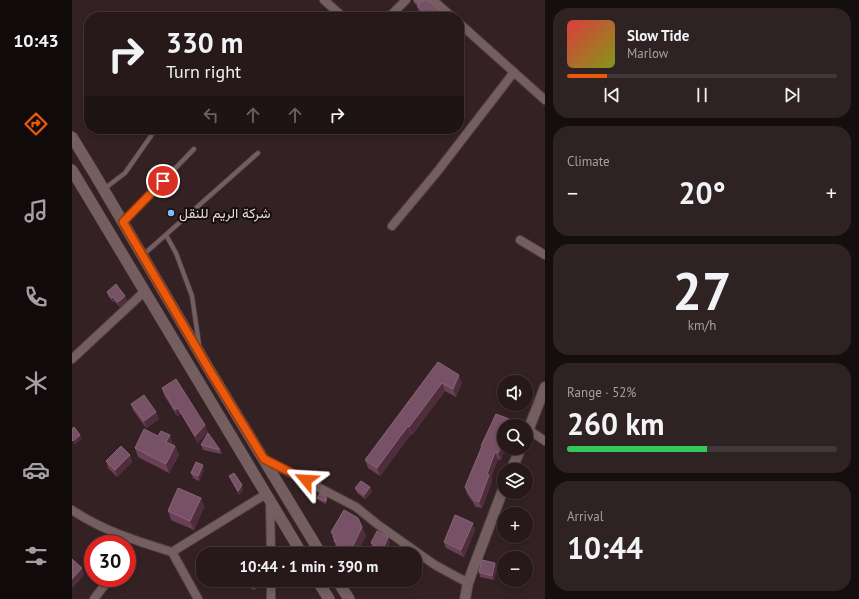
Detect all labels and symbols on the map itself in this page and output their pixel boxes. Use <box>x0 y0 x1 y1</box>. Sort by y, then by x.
pin <box>146 164 180 198</box>
place label: شركة الريم للنقل <box>179 204 271 222</box>
marker: شركة الريم للنقل <box>166 208 176 218</box>
position arrow <box>285 459 327 501</box>
speed limit sign: 30 <box>84 535 136 587</box>

